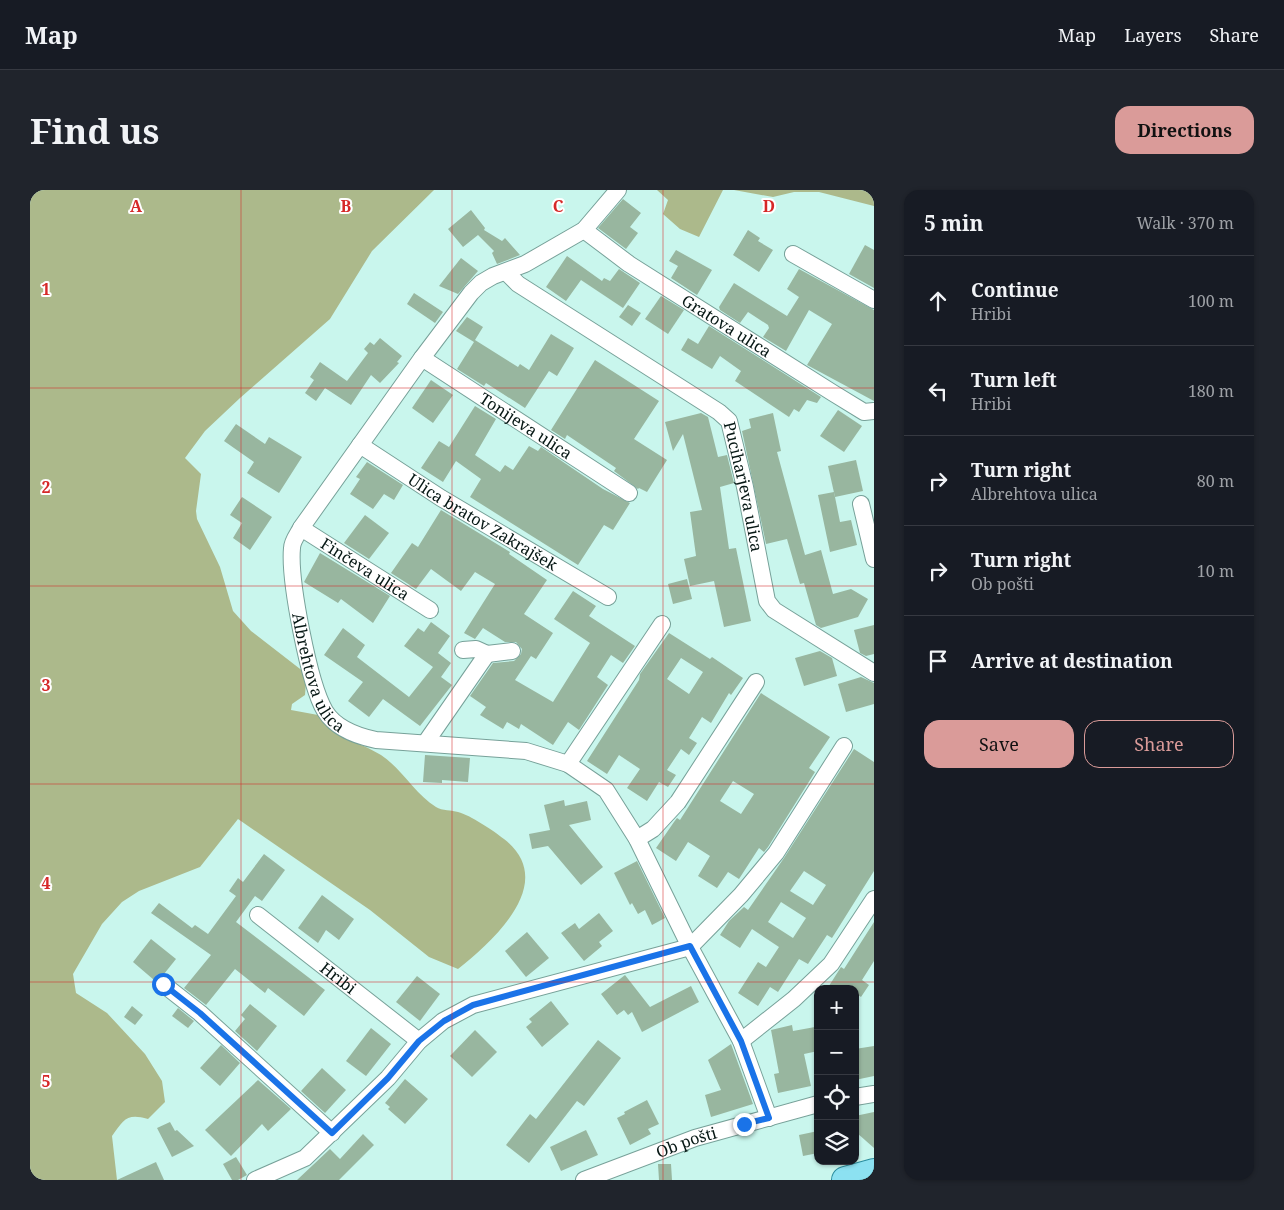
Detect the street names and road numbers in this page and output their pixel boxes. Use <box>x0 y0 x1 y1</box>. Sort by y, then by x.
street label: Gratova ulica <box>678 289 776 362</box>
street label: Tonijeva ulica <box>475 387 577 464</box>
street label: Puciharjeva ulica <box>719 419 768 554</box>
street label: Ulica bratov Zakrajšek <box>404 468 562 576</box>
street label: Finčeva ulica <box>317 532 414 605</box>
street label: Albrehtova ulica <box>287 611 349 737</box>
street label: Hribi <box>316 957 361 999</box>
street label: Ob pošti <box>653 1122 719 1163</box>

